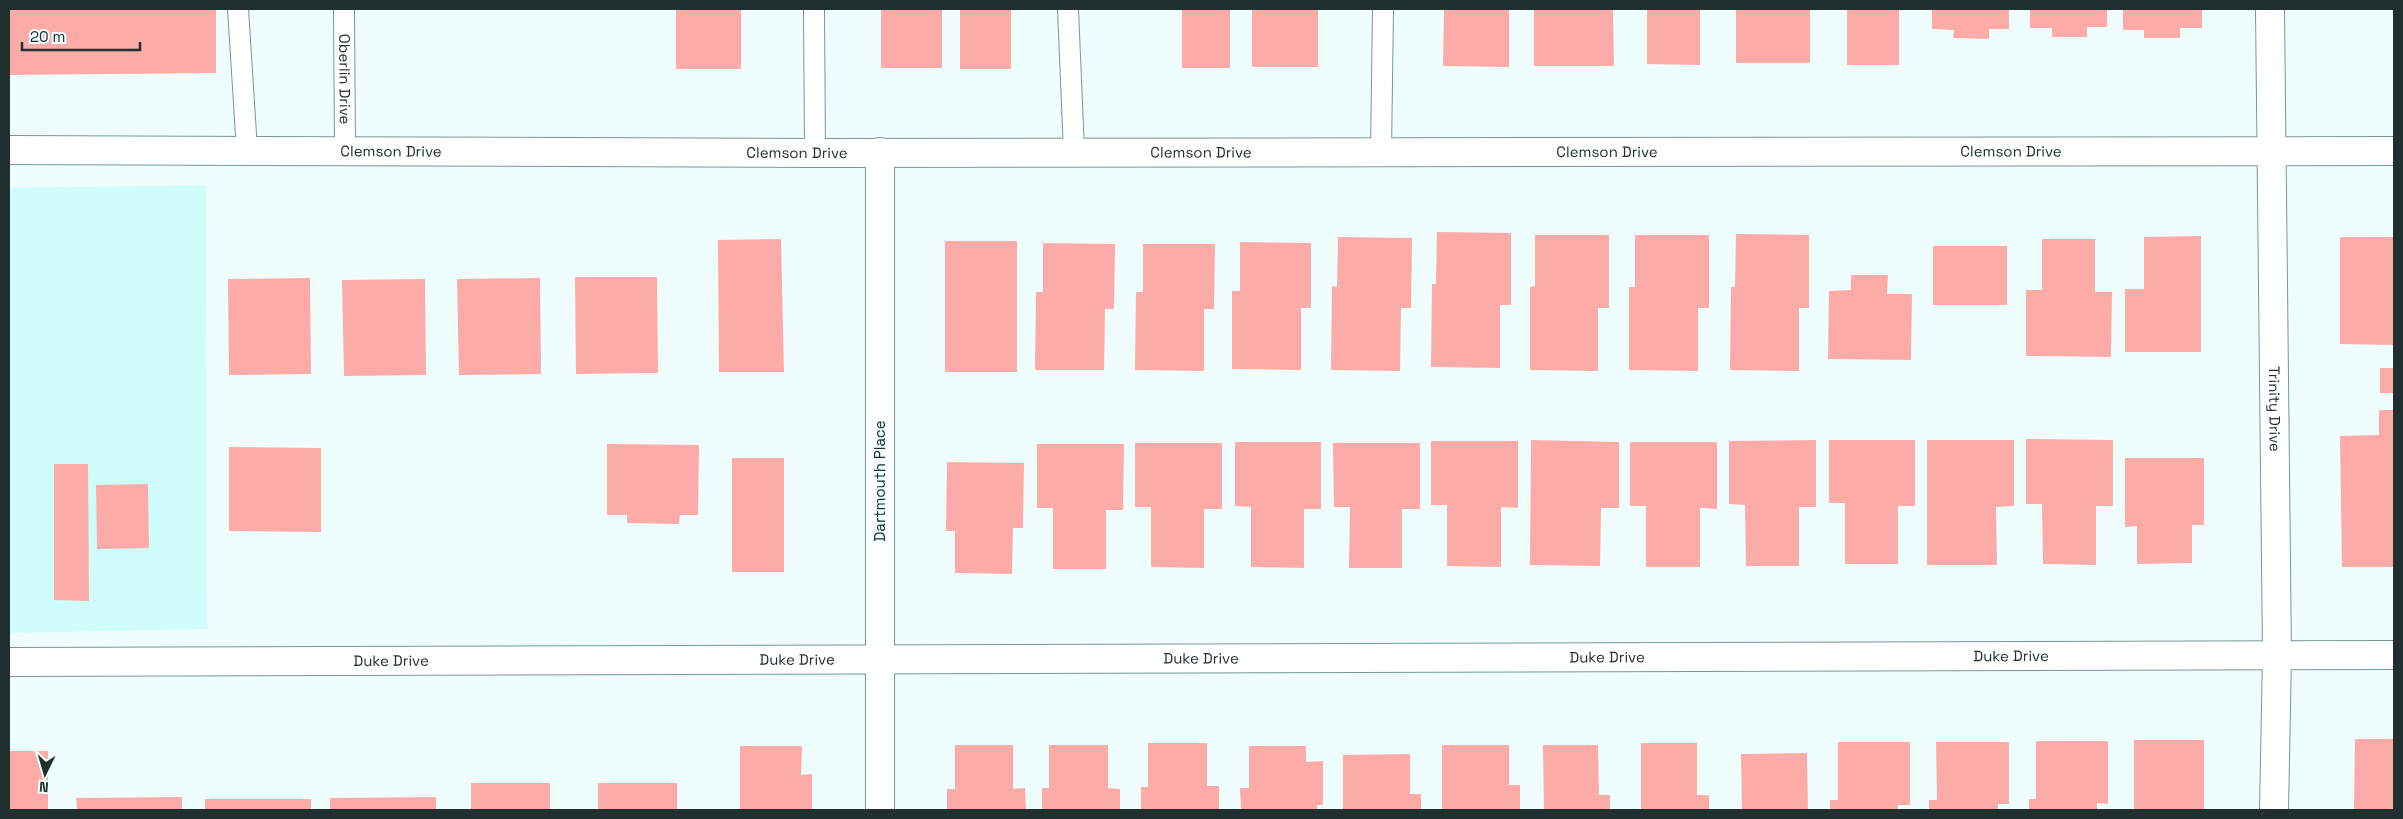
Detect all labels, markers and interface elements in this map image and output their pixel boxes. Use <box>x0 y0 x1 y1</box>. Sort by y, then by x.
scale bar <box>22 20 140 52</box>
text: 20 m <box>30 27 65 46</box>
street label: Oberlin Drive <box>335 34 355 125</box>
street label: Clemson Drive <box>340 141 442 161</box>
street label: Clemson Drive <box>1960 141 2062 161</box>
street label: Clemson Drive <box>1150 142 1252 162</box>
street label: Clemson Drive <box>1556 142 1658 161</box>
street label: Clemson Drive <box>746 143 848 162</box>
street label: Trinity Drive <box>2265 366 2285 452</box>
street label: Dartmouth Place <box>870 420 889 542</box>
street label: Duke Drive <box>1973 646 2049 665</box>
street label: Duke Drive <box>1569 647 1645 666</box>
street label: Duke Drive <box>1163 648 1239 668</box>
street label: Duke Drive <box>759 650 835 669</box>
street label: Duke Drive <box>353 651 429 670</box>
north arrow <box>20 749 70 799</box>
text: N <box>38 778 49 796</box>

